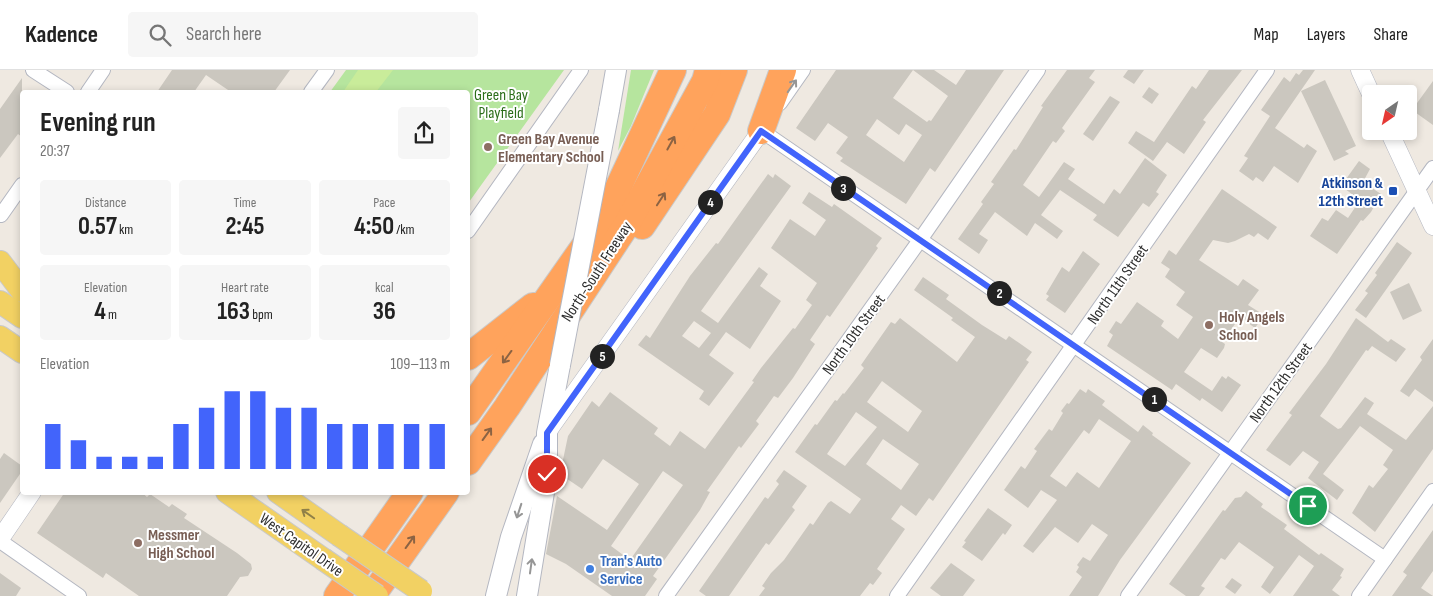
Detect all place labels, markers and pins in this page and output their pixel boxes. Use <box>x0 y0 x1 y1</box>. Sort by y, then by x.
place label: Green Bay Avenue Elementary School <box>498 130 604 167</box>
marker: Green Bay Avenue Elementary School <box>482 141 494 153</box>
place label: Atkinson & 12th Street <box>1318 174 1383 211</box>
pin: 3 <box>830 176 856 200</box>
marker: Atkinson & 12th Street <box>1387 185 1399 197</box>
pin: 4 <box>698 190 722 214</box>
pin: 2 <box>986 280 1012 306</box>
place label: Holy Angels School <box>1219 308 1285 345</box>
marker: Holy Angels School <box>1203 319 1215 331</box>
pin: 5 <box>590 344 614 368</box>
pin: 1 <box>1142 386 1166 412</box>
pin <box>526 453 568 495</box>
pin <box>1287 485 1329 527</box>
place label: Messmer High School <box>148 526 214 563</box>
marker: Messmer High School <box>132 537 144 549</box>
place label: Tran's Auto Service <box>600 552 662 589</box>
marker: Tran's Auto Service <box>584 563 596 575</box>

